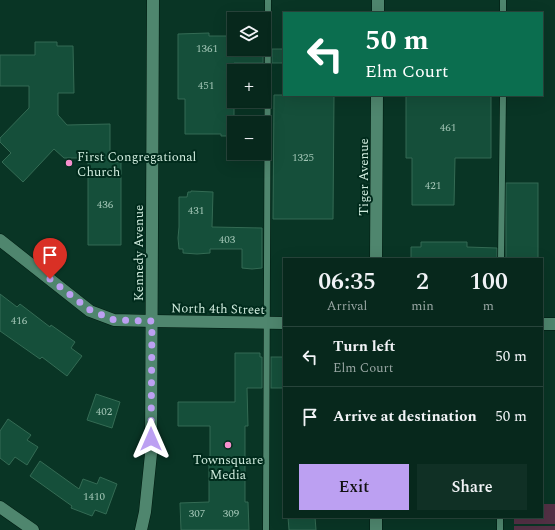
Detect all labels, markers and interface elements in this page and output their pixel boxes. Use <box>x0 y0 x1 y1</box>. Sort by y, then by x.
map controls <box>227 12 271 160</box>
button: layers <box>227 12 271 56</box>
text: 50 m <box>365 19 429 62</box>
icon: left <box>299 28 351 80</box>
house number: 1361 <box>196 40 218 57</box>
text: Elm Court <box>365 58 448 85</box>
button: + <box>227 64 271 108</box>
house number: 451 <box>198 77 214 94</box>
button: − <box>227 116 271 160</box>
house number: 461 <box>440 119 456 136</box>
street label: Tiger Avenue <box>354 138 374 216</box>
place label: First Congregational Church <box>77 147 197 182</box>
house number: 1325 <box>292 149 314 166</box>
marker: First Congregational Church <box>64 158 74 168</box>
house number: 421 <box>425 177 441 194</box>
house number: 436 <box>97 196 114 213</box>
house number: 431 <box>188 202 204 219</box>
street label: Kennedy Avenue <box>129 205 149 301</box>
house number: 403 <box>219 231 236 248</box>
pin <box>33 238 67 279</box>
icon: arrive <box>39 244 61 266</box>
text: 06:35 <box>318 264 376 300</box>
text: 2 <box>416 264 429 300</box>
text: 100 <box>469 264 508 300</box>
text: Arrival <box>327 296 367 316</box>
text: min <box>411 296 434 316</box>
text: m <box>483 296 494 316</box>
street label: North 4th Street <box>171 298 266 320</box>
house number: 416 <box>11 312 28 329</box>
text: Turn left <box>333 335 395 358</box>
text: 50 m <box>495 345 527 368</box>
icon: left <box>299 346 321 368</box>
text: Elm Court <box>333 358 393 378</box>
house number: 402 <box>96 403 113 420</box>
text: Arrive at destination <box>333 405 477 428</box>
text: 50 m <box>495 405 527 428</box>
icon: arrive <box>299 406 321 428</box>
position arrow <box>130 418 172 460</box>
marker: Townsquare Media <box>223 440 233 450</box>
place label: Townsquare Media <box>193 450 263 485</box>
button: Exit <box>299 464 409 510</box>
button: Share <box>417 464 527 510</box>
house number: 1410 <box>83 488 105 505</box>
house number: 307 <box>189 505 206 522</box>
house number: 309 <box>223 505 240 522</box>

